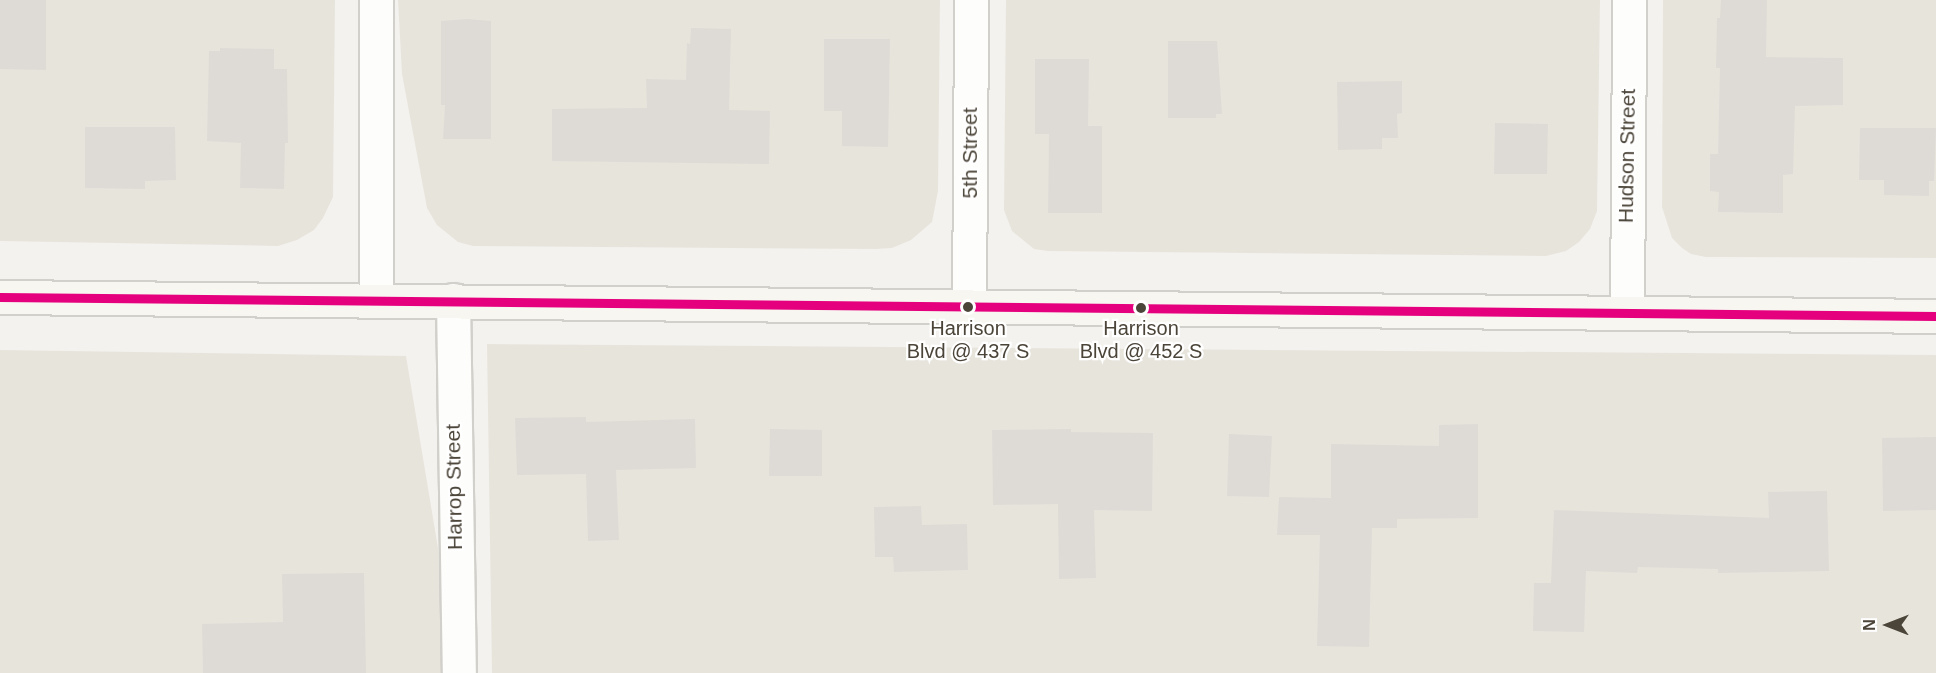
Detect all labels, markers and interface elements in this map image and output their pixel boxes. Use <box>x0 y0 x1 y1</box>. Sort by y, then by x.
street label: Hudson Street <box>1613 89 1641 223</box>
street label: 5th Street <box>957 107 983 199</box>
marker: Harrison Blvd @ 437 S <box>962 301 974 313</box>
marker: Harrison Blvd @ 452 S <box>1135 302 1147 314</box>
place label: Harrison Blvd @ 437 S <box>907 316 1029 363</box>
place label: Harrison Blvd @ 452 S <box>1080 317 1202 364</box>
street label: Harrop Street <box>440 424 468 550</box>
north arrow <box>1858 595 1918 655</box>
text: N <box>1861 619 1878 631</box>

